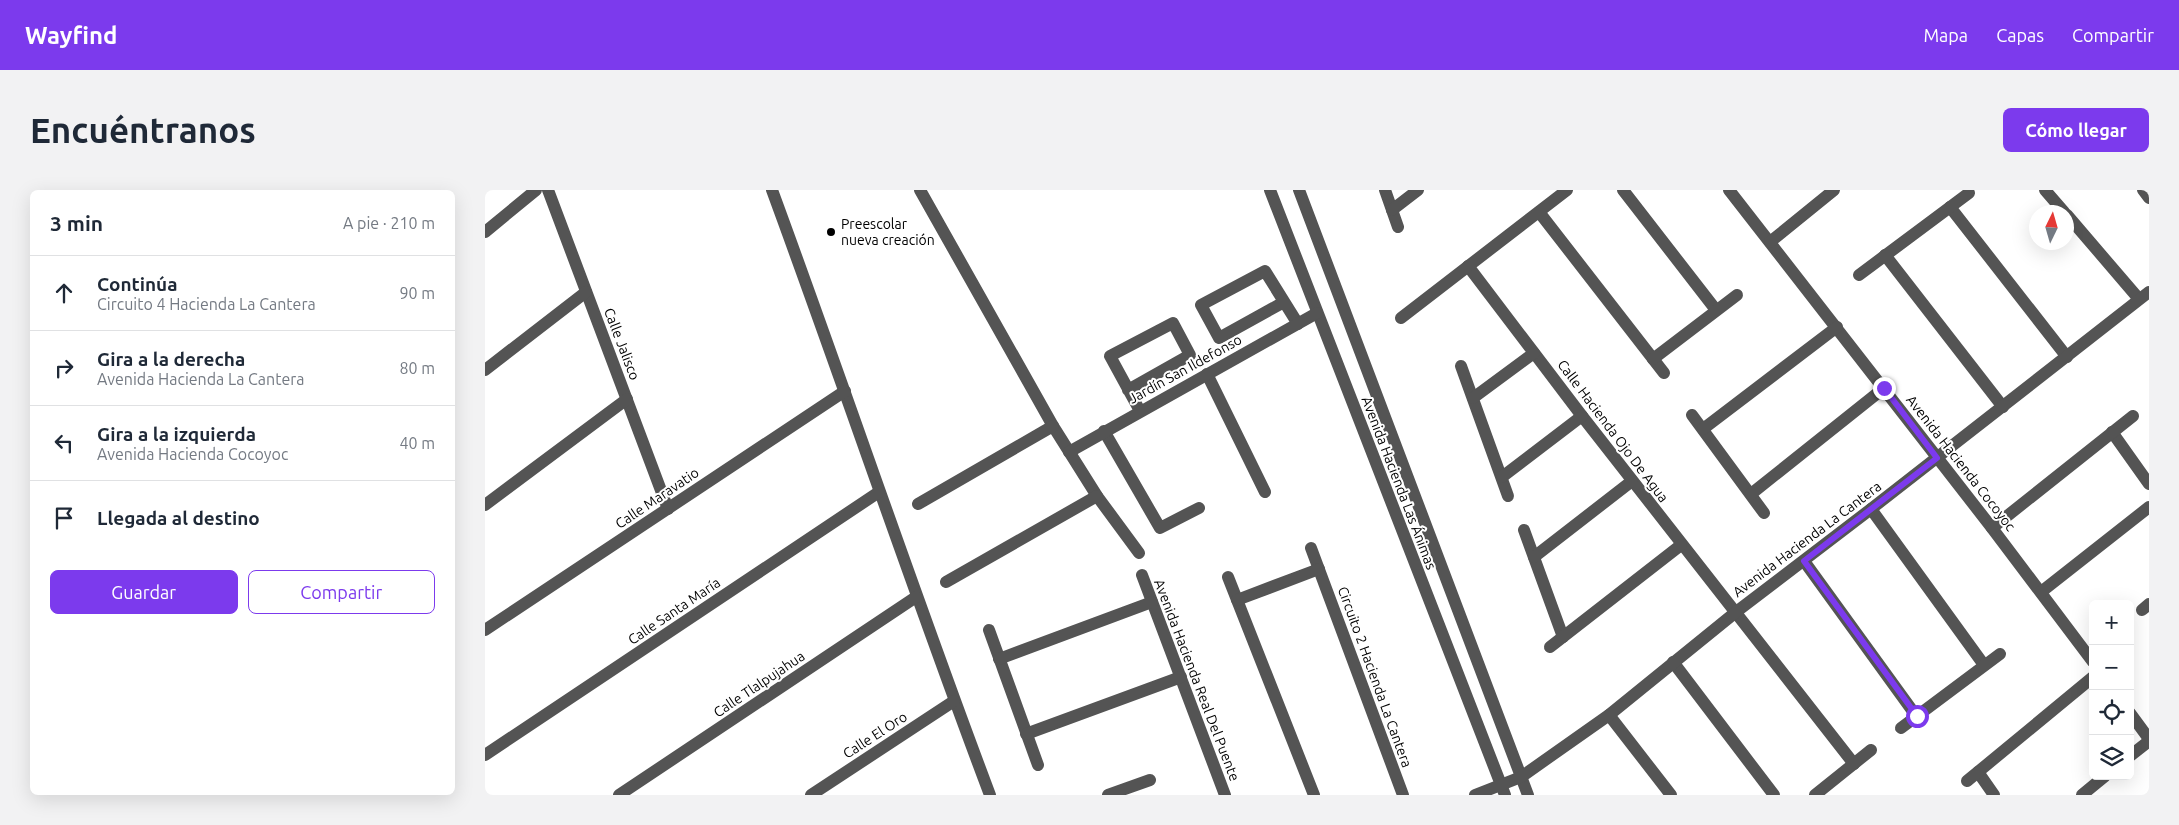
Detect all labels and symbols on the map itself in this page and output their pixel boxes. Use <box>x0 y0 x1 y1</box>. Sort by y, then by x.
north arrow <box>2029 205 2074 250</box>
place label: Preescolar nueva creación <box>841 216 935 248</box>
marker: Preescolar nueva creación <box>825 226 837 238</box>
street label: Calle Jalisco <box>601 306 643 382</box>
street label: Jardín San Ildefonso <box>1126 331 1244 407</box>
street label: Calle Hacienda Ojo De Agua <box>1554 357 1672 505</box>
route end <box>1873 377 1896 400</box>
street label: Avenida Hacienda Cocoyoc <box>1903 392 2019 534</box>
street label: Avenida Hacienda Las Ánimas <box>1359 394 1440 572</box>
street label: Calle Maravatio <box>612 464 702 532</box>
street label: Avenida Hacienda La Cantera <box>1730 478 1884 600</box>
street label: Calle Santa María <box>625 574 723 648</box>
street label: Avenida Hacienda Real Del Puente <box>1151 577 1243 783</box>
street label: Circuito 2 Hacienda La Cantera <box>1335 584 1415 770</box>
street label: Calle Tlalpujahua <box>710 648 808 720</box>
route start <box>1906 705 1929 728</box>
street label: Calle El Oro <box>840 708 910 762</box>

